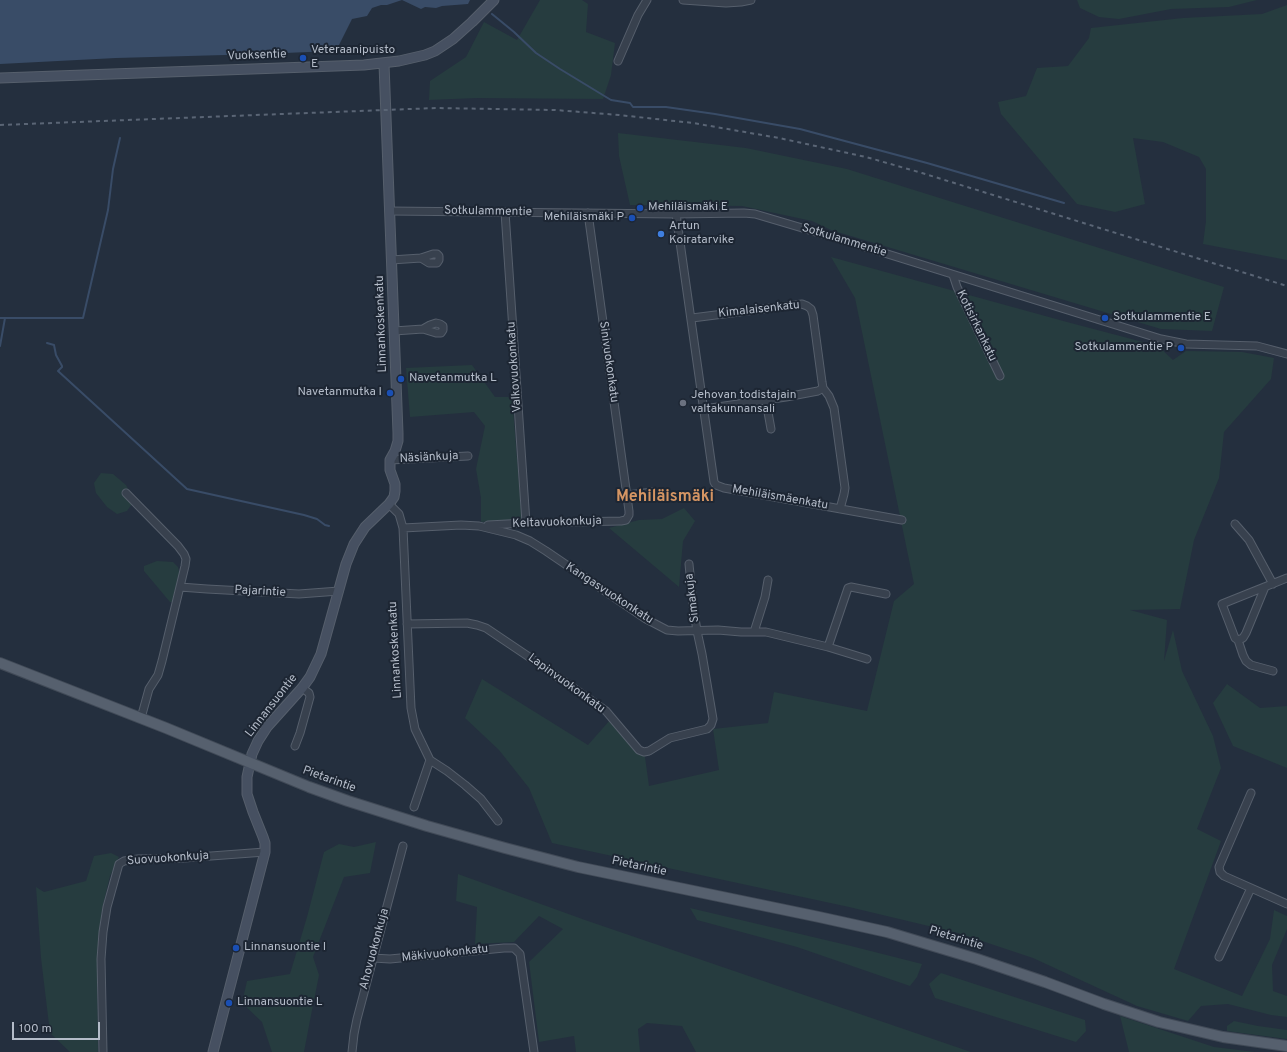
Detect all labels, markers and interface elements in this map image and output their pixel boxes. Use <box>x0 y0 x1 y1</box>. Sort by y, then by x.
place label: Veteraanipuisto E <box>311 44 395 72</box>
street label: Vuoksentie <box>227 48 287 64</box>
marker: Veteraanipuisto E <box>298 53 308 63</box>
place label: Mehiläismäki E <box>648 201 728 215</box>
marker: Mehiläismäki E <box>635 203 645 213</box>
street label: Sotkulammentie <box>444 204 532 220</box>
place label: Mehiläismäki P <box>544 211 624 225</box>
marker: Mehiläismäki P <box>627 213 637 223</box>
place label: Artun Koiratarvike <box>669 220 734 248</box>
street label: Sotkulammentie <box>800 221 888 261</box>
marker: Artun Koiratarvike <box>656 229 666 239</box>
street label: Linnankoskenkatu <box>373 275 391 373</box>
street label: Kotisirkankatu <box>953 288 999 364</box>
street label: Kimalaisenkatu <box>717 299 801 321</box>
place label: Sotkulammentie E <box>1113 311 1211 325</box>
marker: Sotkulammentie E <box>1100 313 1110 323</box>
street label: Sinivuokonkatu <box>595 320 621 404</box>
street label: Valkovuokonkatu <box>505 321 525 413</box>
place label: Sotkulammentie P <box>1075 341 1173 355</box>
marker: Sotkulammentie P <box>1176 343 1186 353</box>
place label: Navetanmutka L <box>409 372 497 386</box>
marker: Navetanmutka L <box>396 374 406 384</box>
place label: Navetanmutka I <box>298 386 382 400</box>
marker: Navetanmutka I <box>385 388 395 398</box>
place label: Jehovan todistajain valtakunnansali <box>691 389 796 417</box>
marker: Jehovan todistajain valtakunnansali <box>678 398 688 408</box>
street label: Näsiänkuja <box>399 449 459 467</box>
street label: Mehiläismäenkatu <box>731 482 829 514</box>
district label: Mehiläismäki <box>616 488 714 508</box>
street label: Keltavuokonkuja <box>512 514 602 532</box>
street label: Kangasvuokonkatu <box>562 560 656 628</box>
street label: Simakuja <box>683 573 703 623</box>
street label: Pajarintie <box>234 583 286 601</box>
street label: Linnankoskenkatu <box>386 601 406 699</box>
street label: Lapinvuokonkatu <box>525 651 607 717</box>
street label: Linnansuontie <box>243 672 301 740</box>
street label: Pietarintie <box>300 764 358 796</box>
street label: Suovuokonkuja <box>127 849 209 869</box>
street label: Pietarintie <box>610 854 668 880</box>
street label: Ahovuokonkuja <box>357 907 393 991</box>
street label: Pietarintie <box>927 924 985 954</box>
place label: Linnansuontie I <box>244 941 326 955</box>
street label: Mäkivuokonkatu <box>401 942 489 966</box>
marker: Linnansuontie I <box>231 943 241 953</box>
place label: Linnansuontie L <box>237 996 322 1010</box>
marker: Linnansuontie L <box>224 998 234 1008</box>
scale bar <box>14 1014 102 1040</box>
text: 100 m <box>19 1021 52 1037</box>

